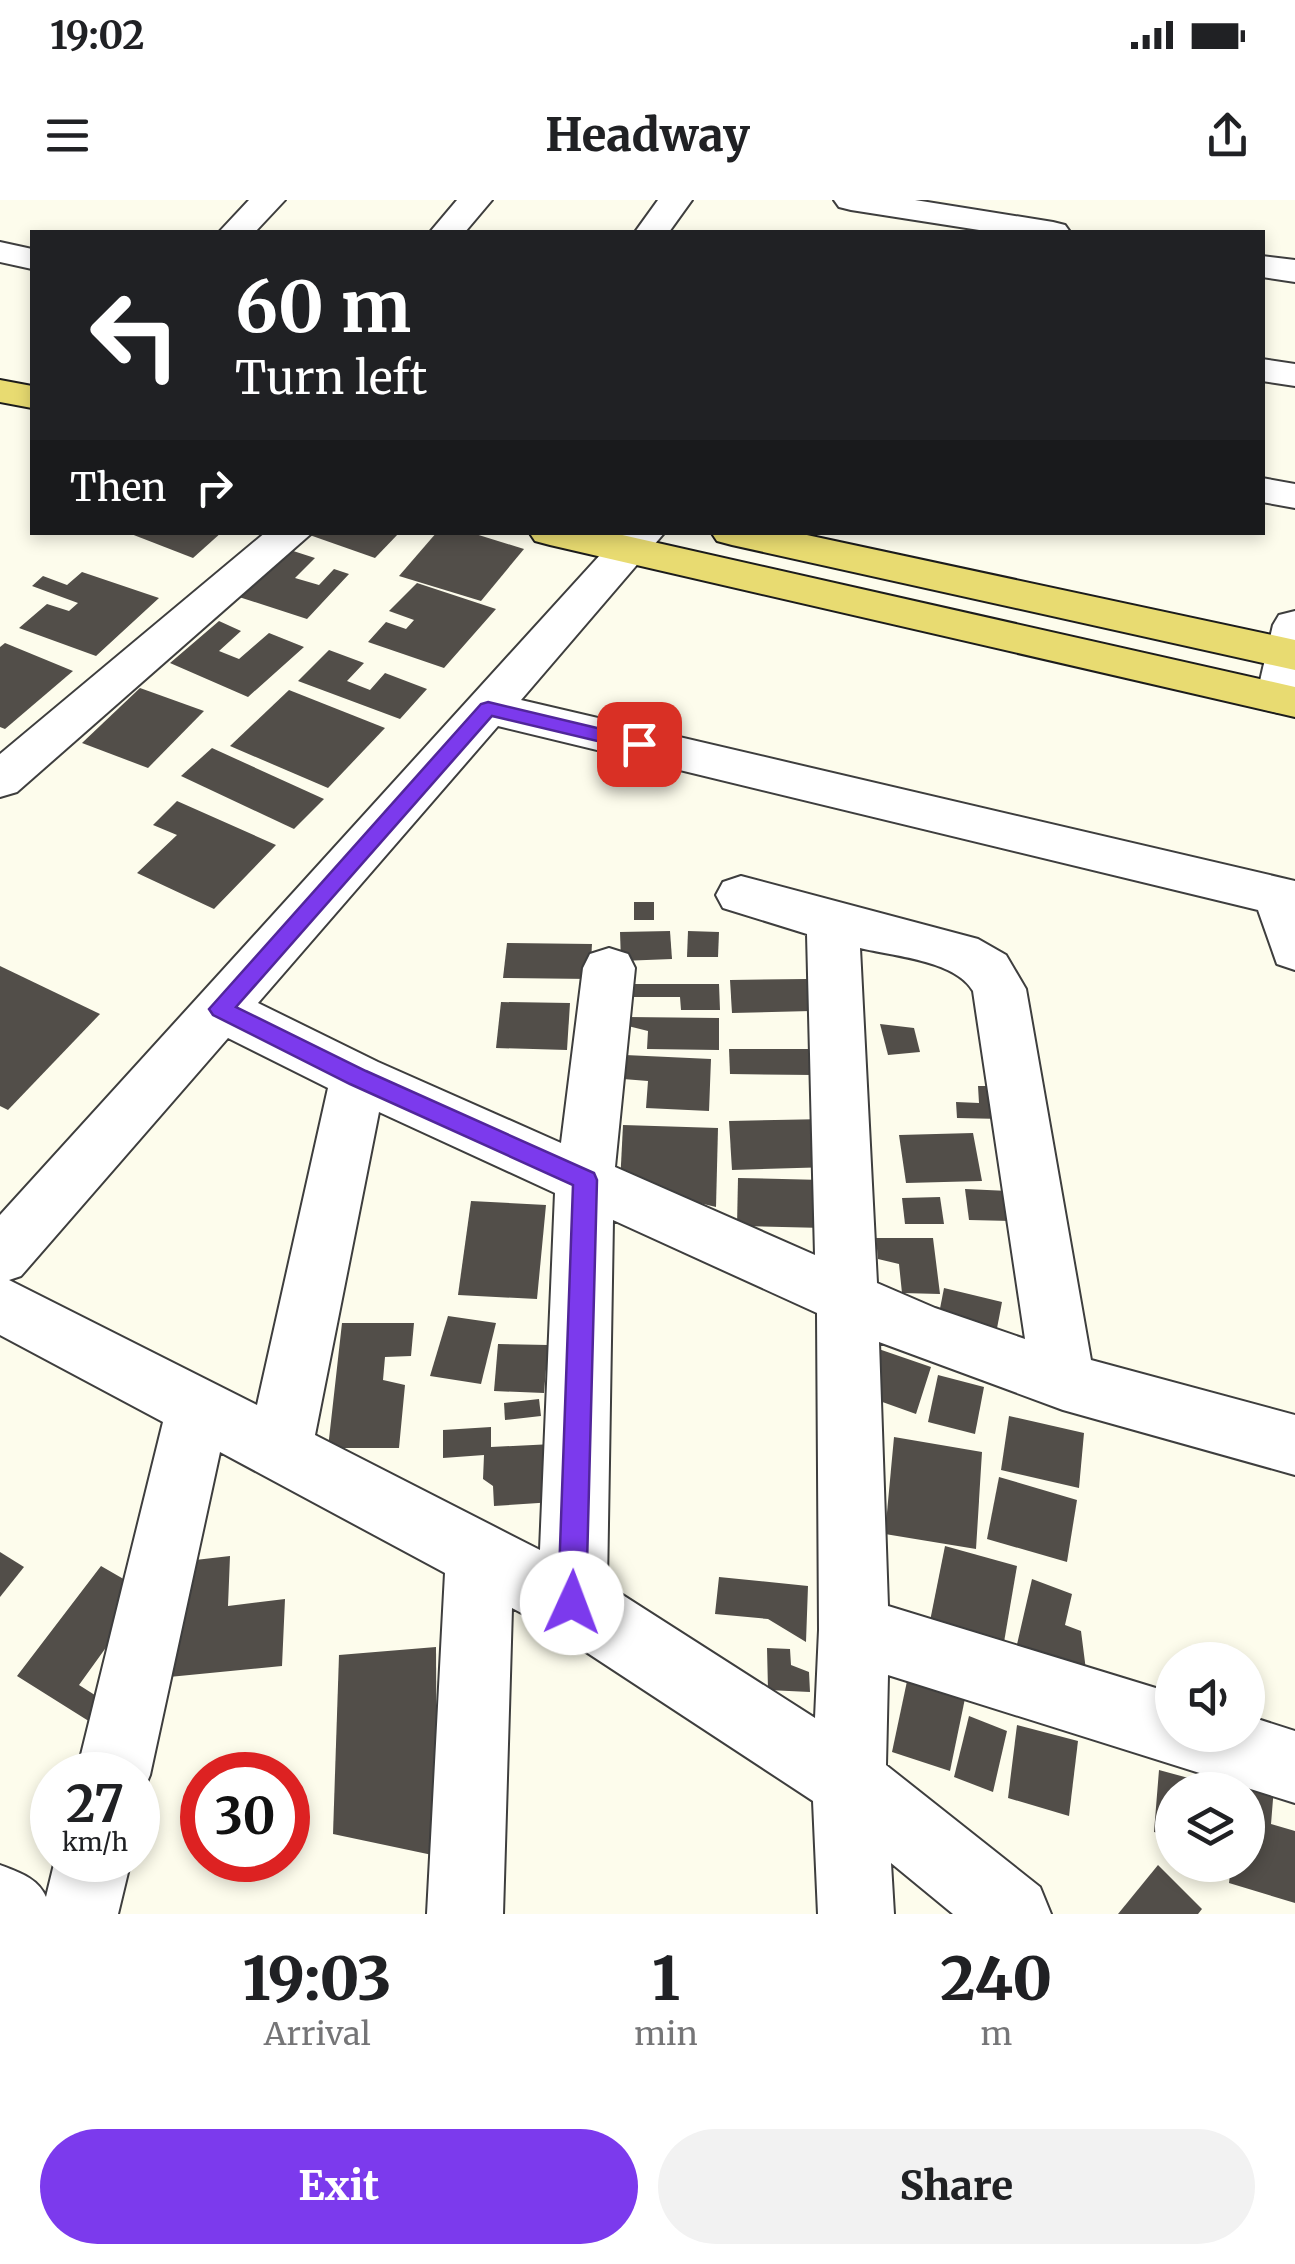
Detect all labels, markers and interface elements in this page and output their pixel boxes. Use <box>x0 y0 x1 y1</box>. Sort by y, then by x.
text: 19:02 <box>50 12 145 59</box>
text: Headway <box>545 107 750 163</box>
icon: menu <box>40 108 95 163</box>
icon: share <box>1200 108 1255 163</box>
text: 60 m <box>235 263 411 351</box>
icon: left <box>70 270 200 400</box>
text: Turn left <box>235 350 427 406</box>
icon: right <box>187 460 242 515</box>
text: Then <box>70 464 167 511</box>
pin <box>597 702 682 787</box>
icon: arrive <box>612 717 667 772</box>
position arrow <box>520 1551 624 1655</box>
map controls <box>1155 1642 1265 1882</box>
button: sound <box>1155 1642 1265 1752</box>
speed limit sign: 30 <box>180 1752 310 1882</box>
button: layers <box>1155 1772 1265 1882</box>
text: 27 <box>66 1773 124 1836</box>
text: km/h <box>62 1826 128 1858</box>
text: 19:03 <box>243 1941 392 2016</box>
text: 1 <box>652 1941 680 2016</box>
text: 240 <box>940 1941 1052 2016</box>
text: Arrival <box>264 2014 371 2054</box>
text: min <box>634 2014 698 2054</box>
text: m <box>980 2014 1012 2054</box>
button: Exit <box>40 2129 638 2244</box>
button: Share <box>658 2129 1255 2244</box>

